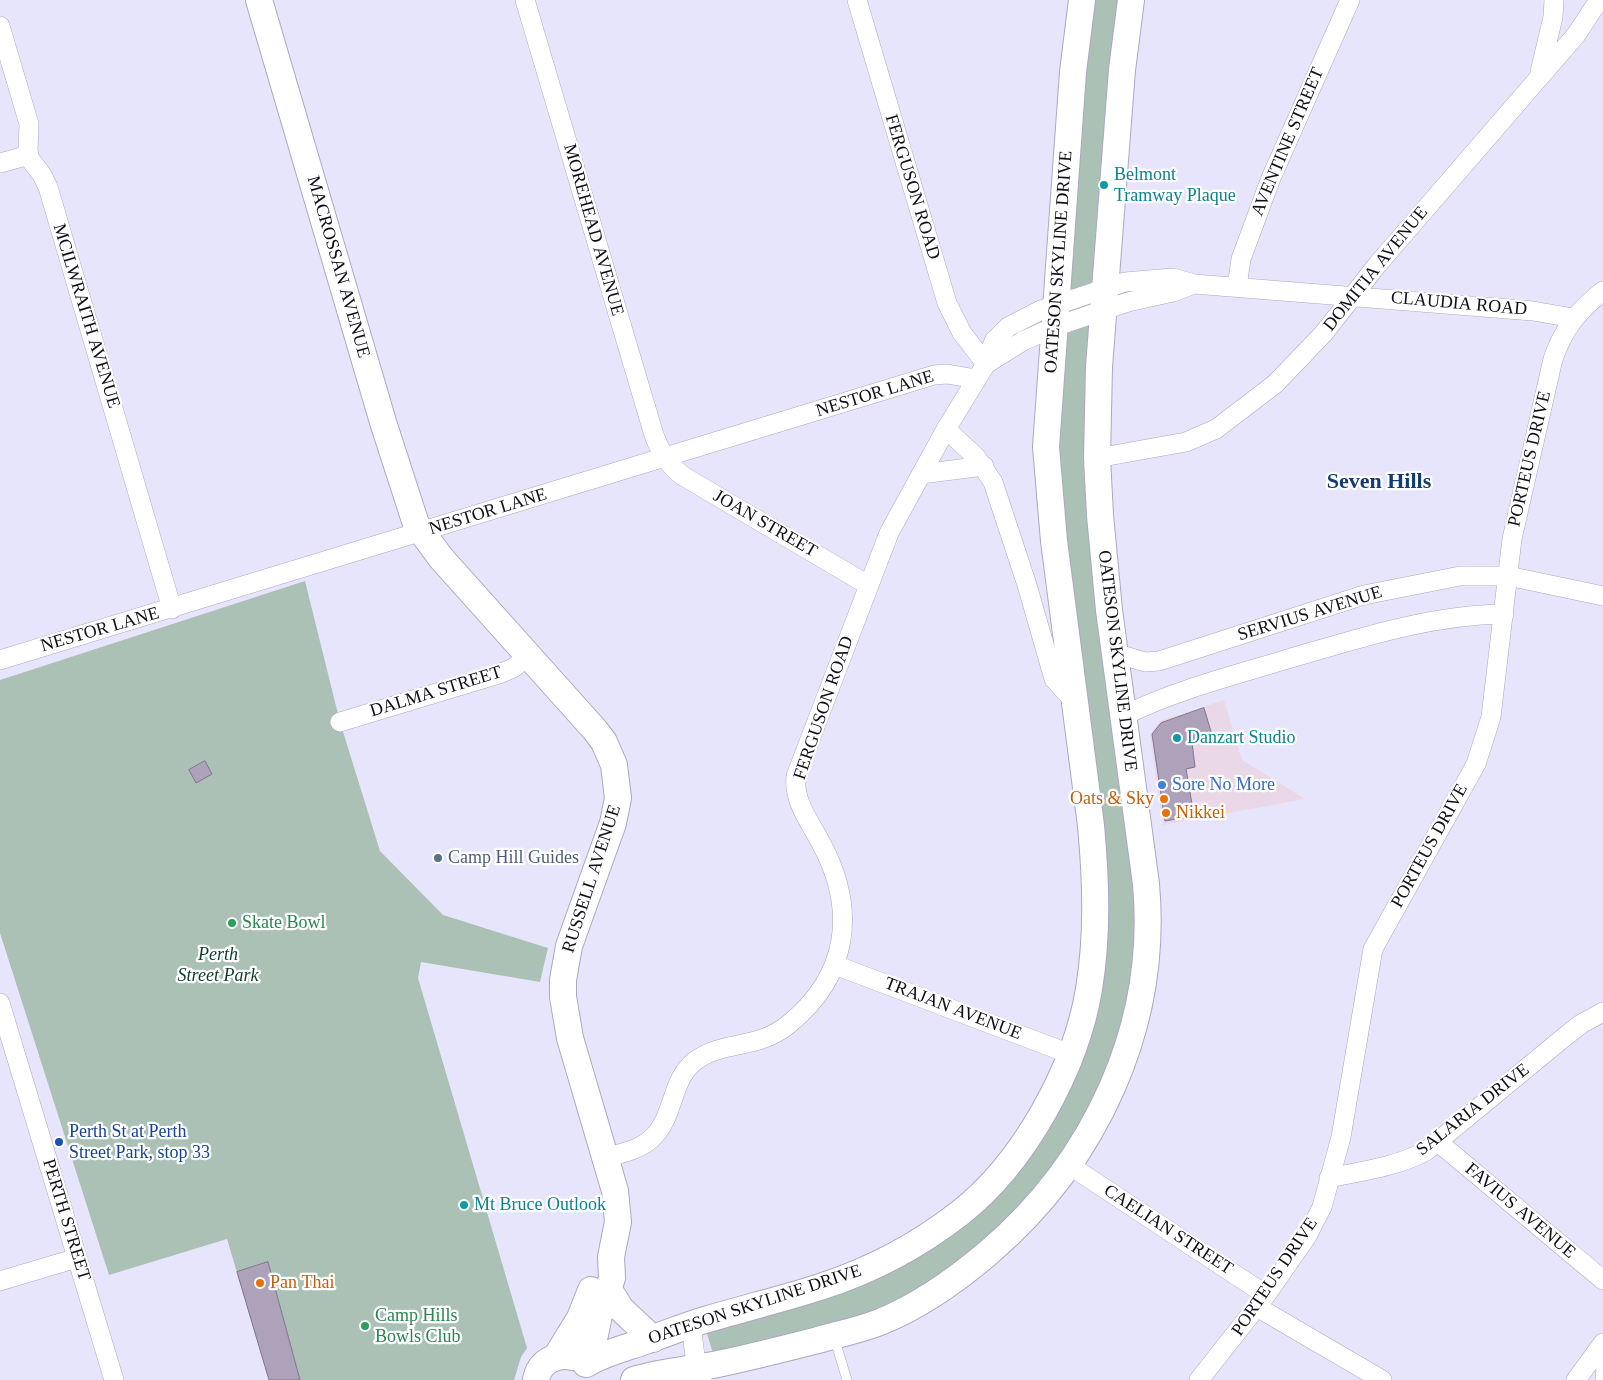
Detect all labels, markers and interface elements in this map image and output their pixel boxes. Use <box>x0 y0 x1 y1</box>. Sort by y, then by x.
street label: AVENTINE STREET <box>1247 65 1329 219</box>
street label: FERGUSON ROAD <box>880 112 944 262</box>
street label: MOREHEAD AVENUE <box>558 141 628 319</box>
street label: OATESON SKYLINE DRIVE <box>1040 150 1078 374</box>
place label: Belmont Tramway Plaque <box>1114 164 1236 206</box>
street label: MACROSSAN AVENUE <box>302 174 374 360</box>
marker: Belmont Tramway Plaque <box>1098 179 1110 191</box>
street label: DOMITIA AVENUE <box>1319 202 1433 336</box>
street label: MCILWRAITH AVENUE <box>48 221 124 411</box>
street label: CLAUDIA ROAD <box>1390 287 1528 321</box>
street label: NESTOR LANE <box>813 366 937 422</box>
street label: PORTEUS DRIVE <box>1504 389 1556 529</box>
district label: Seven Hills <box>1327 469 1431 495</box>
street label: NESTOR LANE <box>426 484 550 540</box>
street label: JOAN STREET <box>709 486 821 562</box>
street label: OATESON SKYLINE DRIVE <box>1093 549 1141 773</box>
street label: SERVIUS AVENUE <box>1235 582 1385 646</box>
street label: NESTOR LANE <box>38 603 162 657</box>
street label: FERGUSON ROAD <box>789 633 859 783</box>
street label: DALMA STREET <box>368 662 504 722</box>
place label: Danzart Studio <box>1187 727 1295 749</box>
marker: Danzart Studio <box>1171 732 1183 744</box>
place label: Sore No More <box>1172 774 1275 796</box>
marker: Sore No More <box>1156 779 1168 791</box>
street label: PORTEUS DRIVE <box>1387 780 1473 912</box>
place label: Oats & Sky <box>1070 788 1154 810</box>
marker: Oats & Sky <box>1158 793 1170 805</box>
street label: RUSSELL AVENUE <box>558 802 626 956</box>
place label: Nikkei <box>1176 802 1225 824</box>
marker: Nikkei <box>1160 807 1172 819</box>
place label: Camp Hill Guides <box>448 847 579 869</box>
marker: Camp Hill Guides <box>432 852 444 864</box>
place label: Skate Bowl <box>242 912 325 934</box>
marker: Skate Bowl <box>226 917 238 929</box>
park label: Perth Street Park <box>178 944 258 986</box>
street label: TRAJAN AVENUE <box>881 973 1025 1045</box>
street label: SALARIA DRIVE <box>1412 1059 1534 1161</box>
place label: Perth St at Perth Street Park, stop 33 <box>69 1121 210 1164</box>
marker: Perth St at Perth Street Park, stop 33 <box>53 1136 65 1148</box>
street label: PERTH STREET <box>37 1156 95 1284</box>
street label: FAVIUS AVENUE <box>1460 1159 1580 1263</box>
street label: CAELIAN STREET <box>1099 1180 1237 1280</box>
place label: Mt Bruce Outlook <box>474 1194 606 1216</box>
marker: Mt Bruce Outlook <box>458 1199 470 1211</box>
street label: PORTEUS DRIVE <box>1227 1214 1323 1340</box>
street label: OATESON SKYLINE DRIVE <box>646 1260 864 1350</box>
place label: Pan Thai <box>270 1272 334 1294</box>
marker: Pan Thai <box>254 1277 266 1289</box>
place label: Camp Hills Bowls Club <box>375 1305 461 1348</box>
marker: Camp Hills Bowls Club <box>359 1320 371 1332</box>

